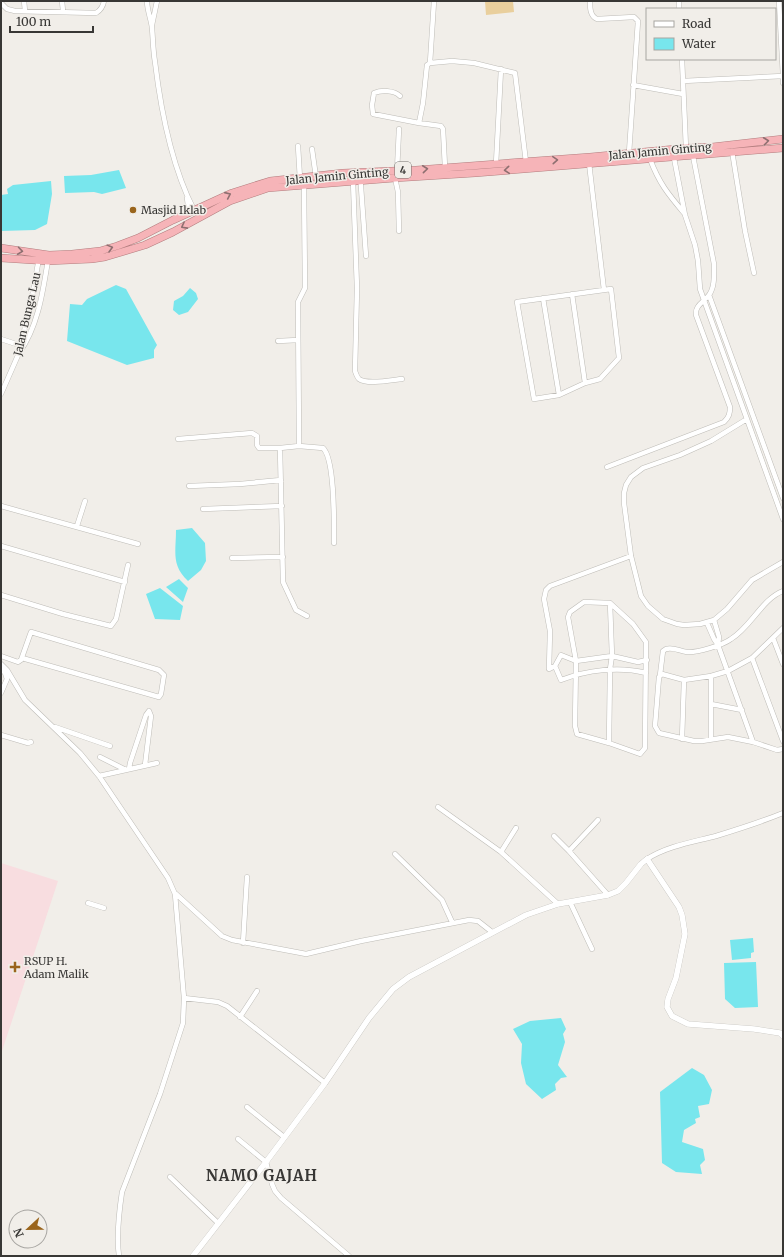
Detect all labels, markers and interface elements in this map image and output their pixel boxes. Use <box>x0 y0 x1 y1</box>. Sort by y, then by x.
scale bar <box>10 8 93 34</box>
legend <box>646 8 776 60</box>
text: 100 m <box>16 14 51 29</box>
text: Road <box>682 16 711 31</box>
text: Water <box>681 36 717 51</box>
one-way arrow <box>763 137 769 146</box>
street label: Jalan Jamin Ginting <box>607 139 712 163</box>
one-way arrow <box>552 155 558 164</box>
road number: 4 <box>395 162 411 178</box>
street label: Jalan Jamin Ginting <box>284 164 389 188</box>
one-way arrow <box>422 165 428 174</box>
one-way arrow <box>504 166 510 175</box>
one-way arrow <box>224 192 232 200</box>
place label: Masjid Iklab <box>141 203 206 217</box>
marker: Masjid Iklab <box>128 205 138 215</box>
one-way arrow <box>181 221 188 229</box>
one-way arrow <box>107 245 113 253</box>
one-way arrow <box>17 246 23 255</box>
street label: Jalan Bunga Lau <box>10 271 43 358</box>
place label: RSUP H. Adam Malik <box>23 954 89 981</box>
marker: RSUP H. Adam Malik <box>9 961 21 973</box>
district label: NAMO GAJAH <box>206 1166 318 1185</box>
north arrow <box>8 1209 48 1249</box>
text: N <box>10 1226 27 1239</box>

